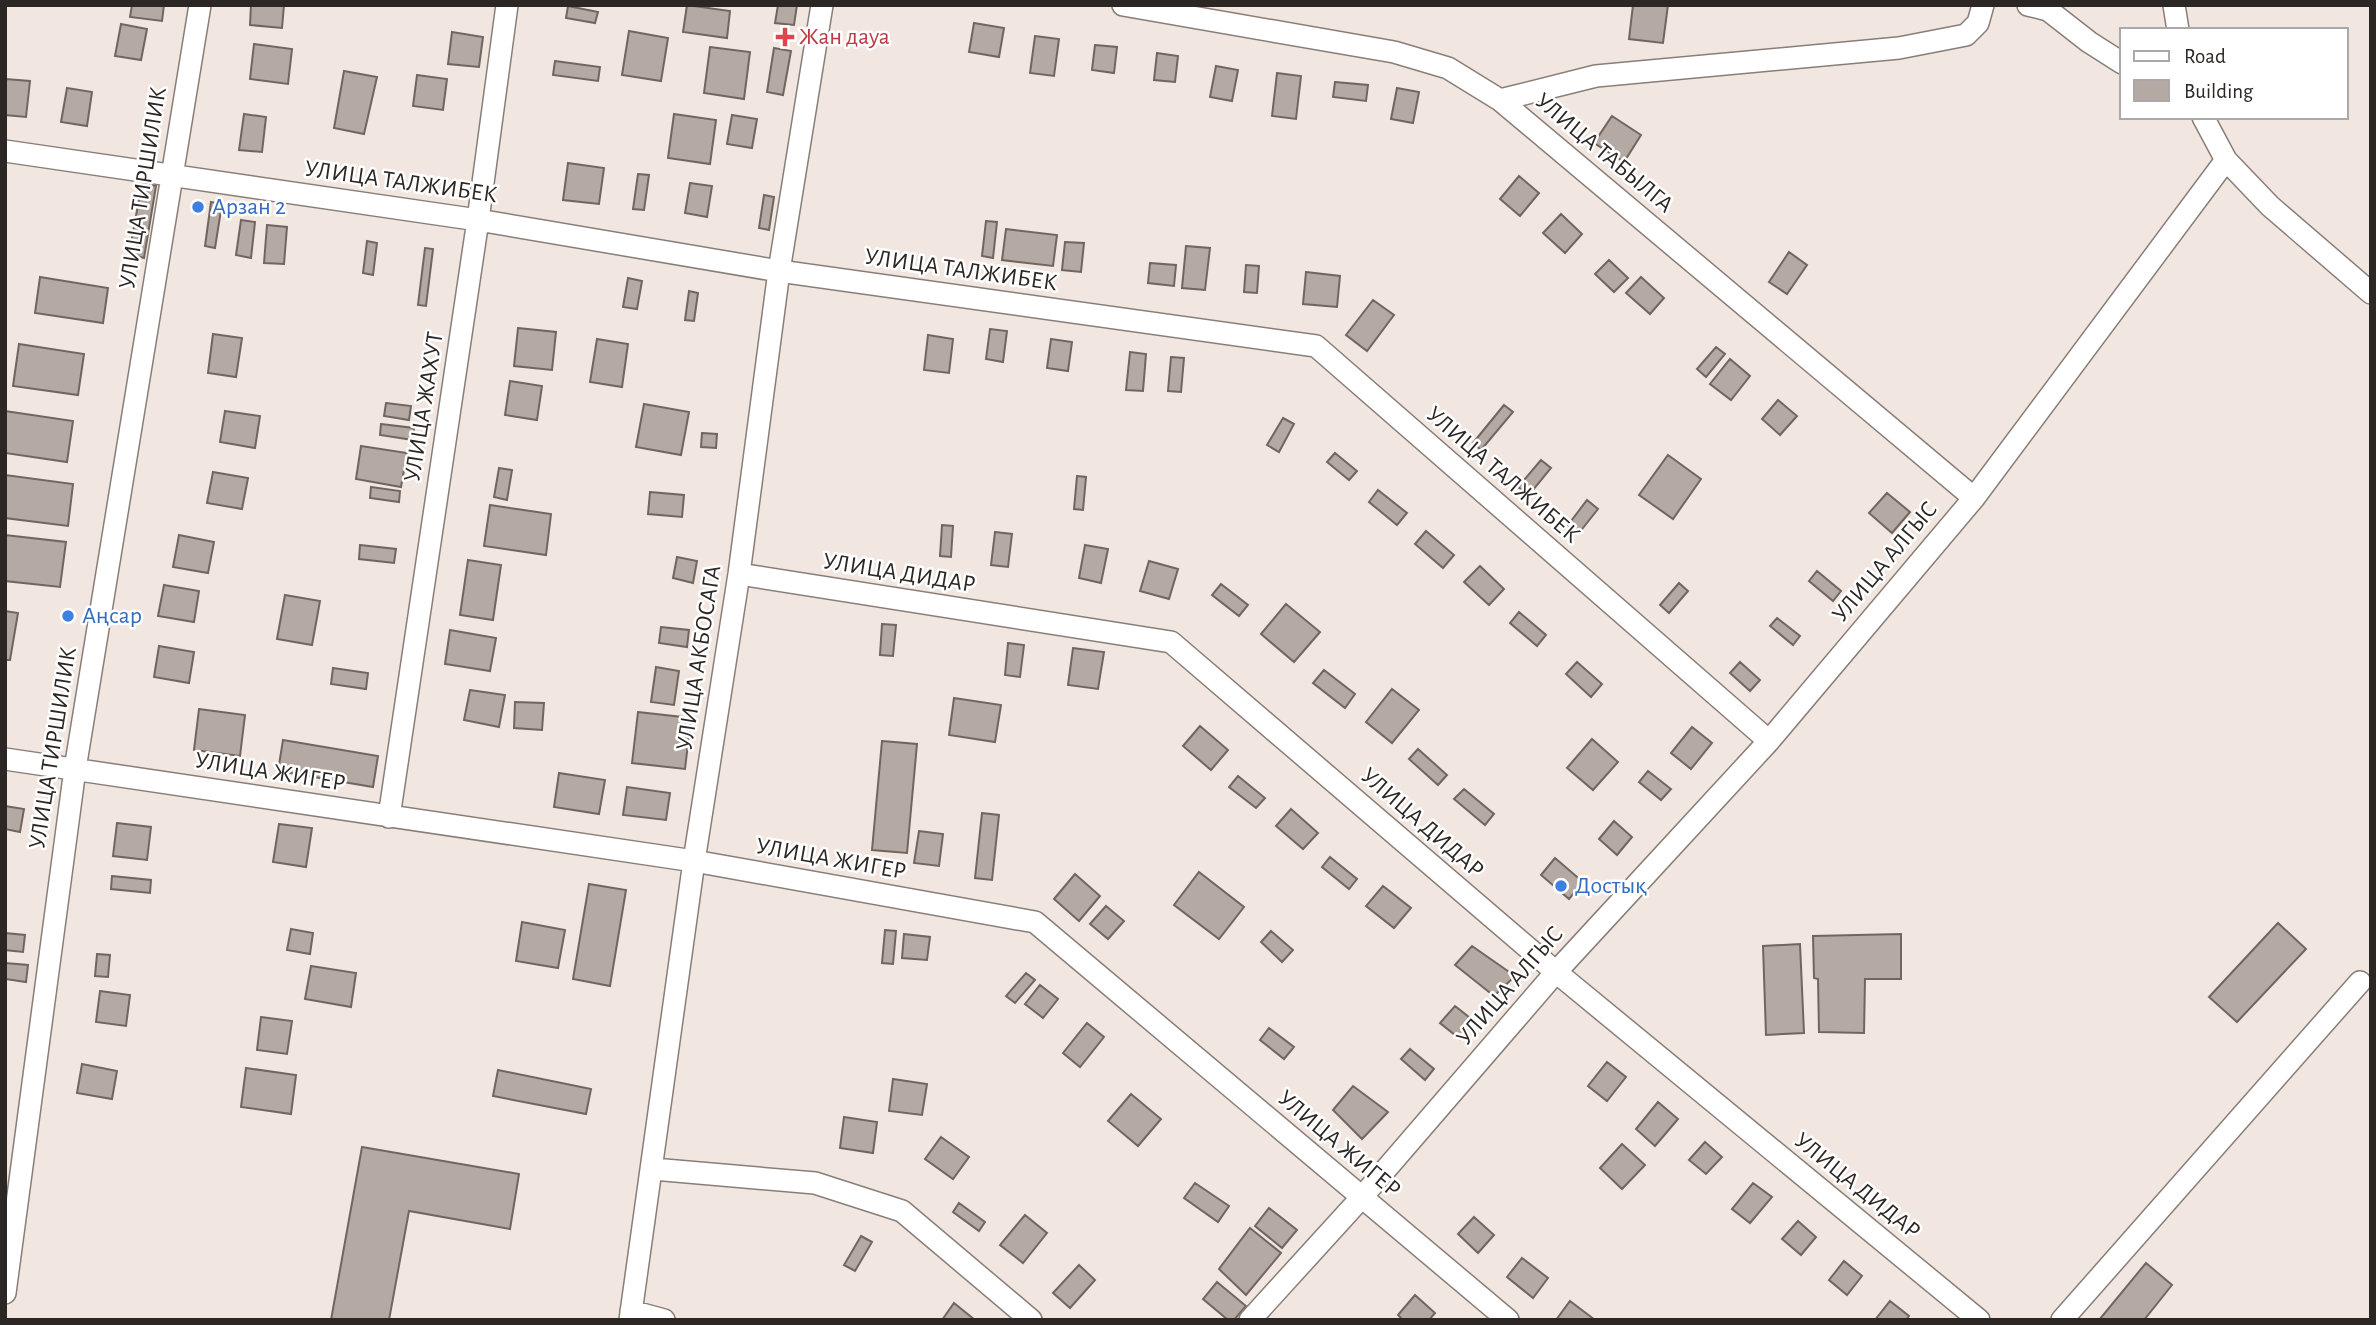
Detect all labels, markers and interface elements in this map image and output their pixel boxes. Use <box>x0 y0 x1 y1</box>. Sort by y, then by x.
place label: Жан дауа <box>799 25 890 49</box>
legend <box>2120 28 2348 119</box>
marker: Жан дауа <box>777 29 793 45</box>
text: Road <box>2184 46 2226 67</box>
text: Building <box>2184 81 2254 102</box>
street label: УЛИЦА ТИРШИЛИК <box>115 85 171 291</box>
street label: УЛИЦА ТАБЫЛГА <box>1531 89 1677 217</box>
street label: УЛИЦА ТАЛЖИБЕК <box>303 157 499 207</box>
place label: Арзан 2 <box>212 195 286 219</box>
marker: Арзан 2 <box>190 199 206 215</box>
street label: УЛИЦА ТАЛЖИБЕК <box>863 245 1059 295</box>
street label: УЛИЦА ЖАХУТ <box>400 330 448 484</box>
street label: УЛИЦА ТАЛЖИБЕК <box>1422 402 1584 548</box>
street label: УЛИЦА АЛГЫС <box>1828 497 1942 627</box>
street label: УЛИЦА ДИДАР <box>821 549 977 597</box>
street label: УЛИЦА АКБОСАГА <box>672 564 726 752</box>
place label: Аңсар <box>82 604 142 628</box>
marker: Аңсар <box>60 608 76 624</box>
street label: УЛИЦА ТИРШИЛИК <box>25 645 81 851</box>
street label: УЛИЦА ЖИГЕР <box>193 748 347 796</box>
street label: УЛИЦА ДИДАР <box>1356 763 1488 883</box>
street label: УЛИЦА ЖИГЕР <box>754 834 908 884</box>
place label: Достық <box>1575 874 1647 898</box>
marker: Достық <box>1553 878 1569 894</box>
street label: УЛИЦА АЛГЫС <box>1452 922 1568 1050</box>
street label: УЛИЦА ЖИГЕР <box>1273 1086 1405 1202</box>
street label: УЛИЦА ДИДАР <box>1790 1128 1924 1244</box>

